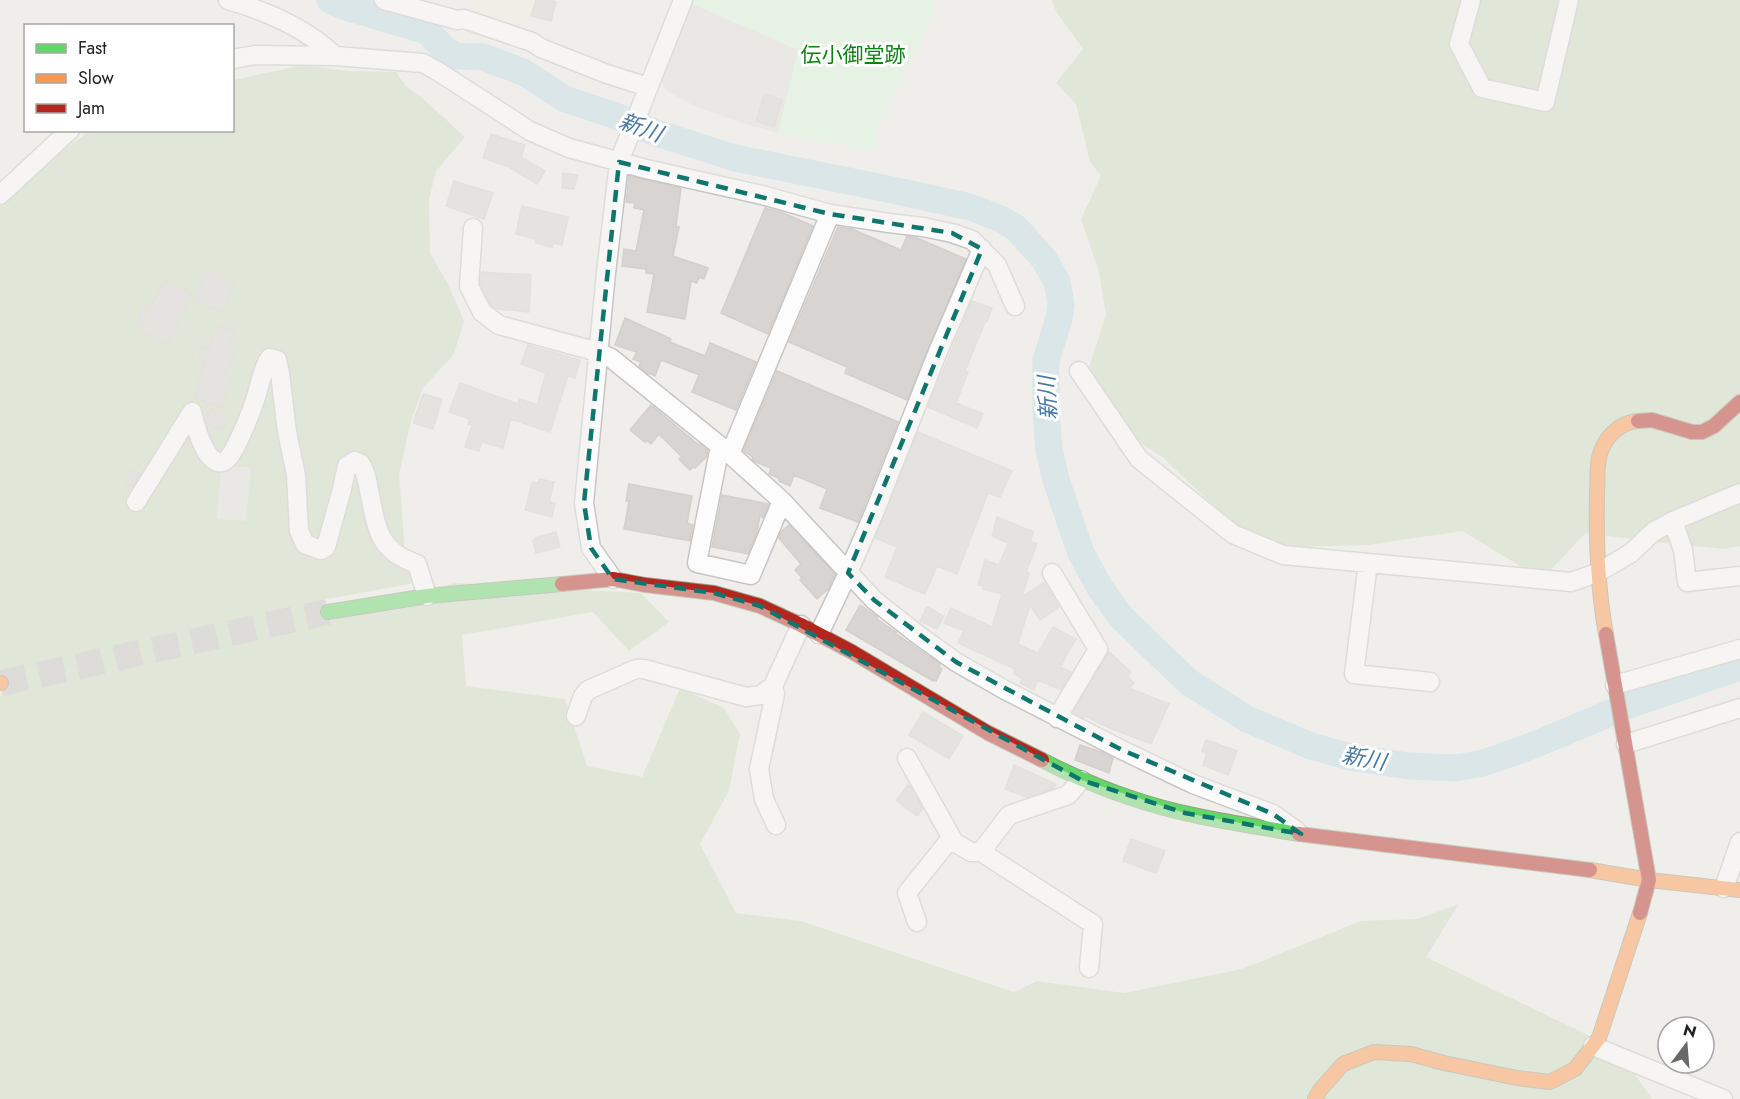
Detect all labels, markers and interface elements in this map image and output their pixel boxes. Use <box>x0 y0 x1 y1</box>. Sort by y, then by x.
legend <box>24 24 234 132</box>
text: Fast <box>78 35 107 61</box>
park label: 伝小御堂跡 <box>801 40 906 70</box>
text: Slow <box>78 65 115 91</box>
text: Jam <box>76 95 105 121</box>
water label: 新川 <box>615 104 669 150</box>
water label: 新川 <box>1030 373 1064 421</box>
water label: 新川 <box>1339 738 1391 778</box>
north arrow <box>1656 1015 1716 1075</box>
text: N <box>1681 1018 1699 1044</box>

